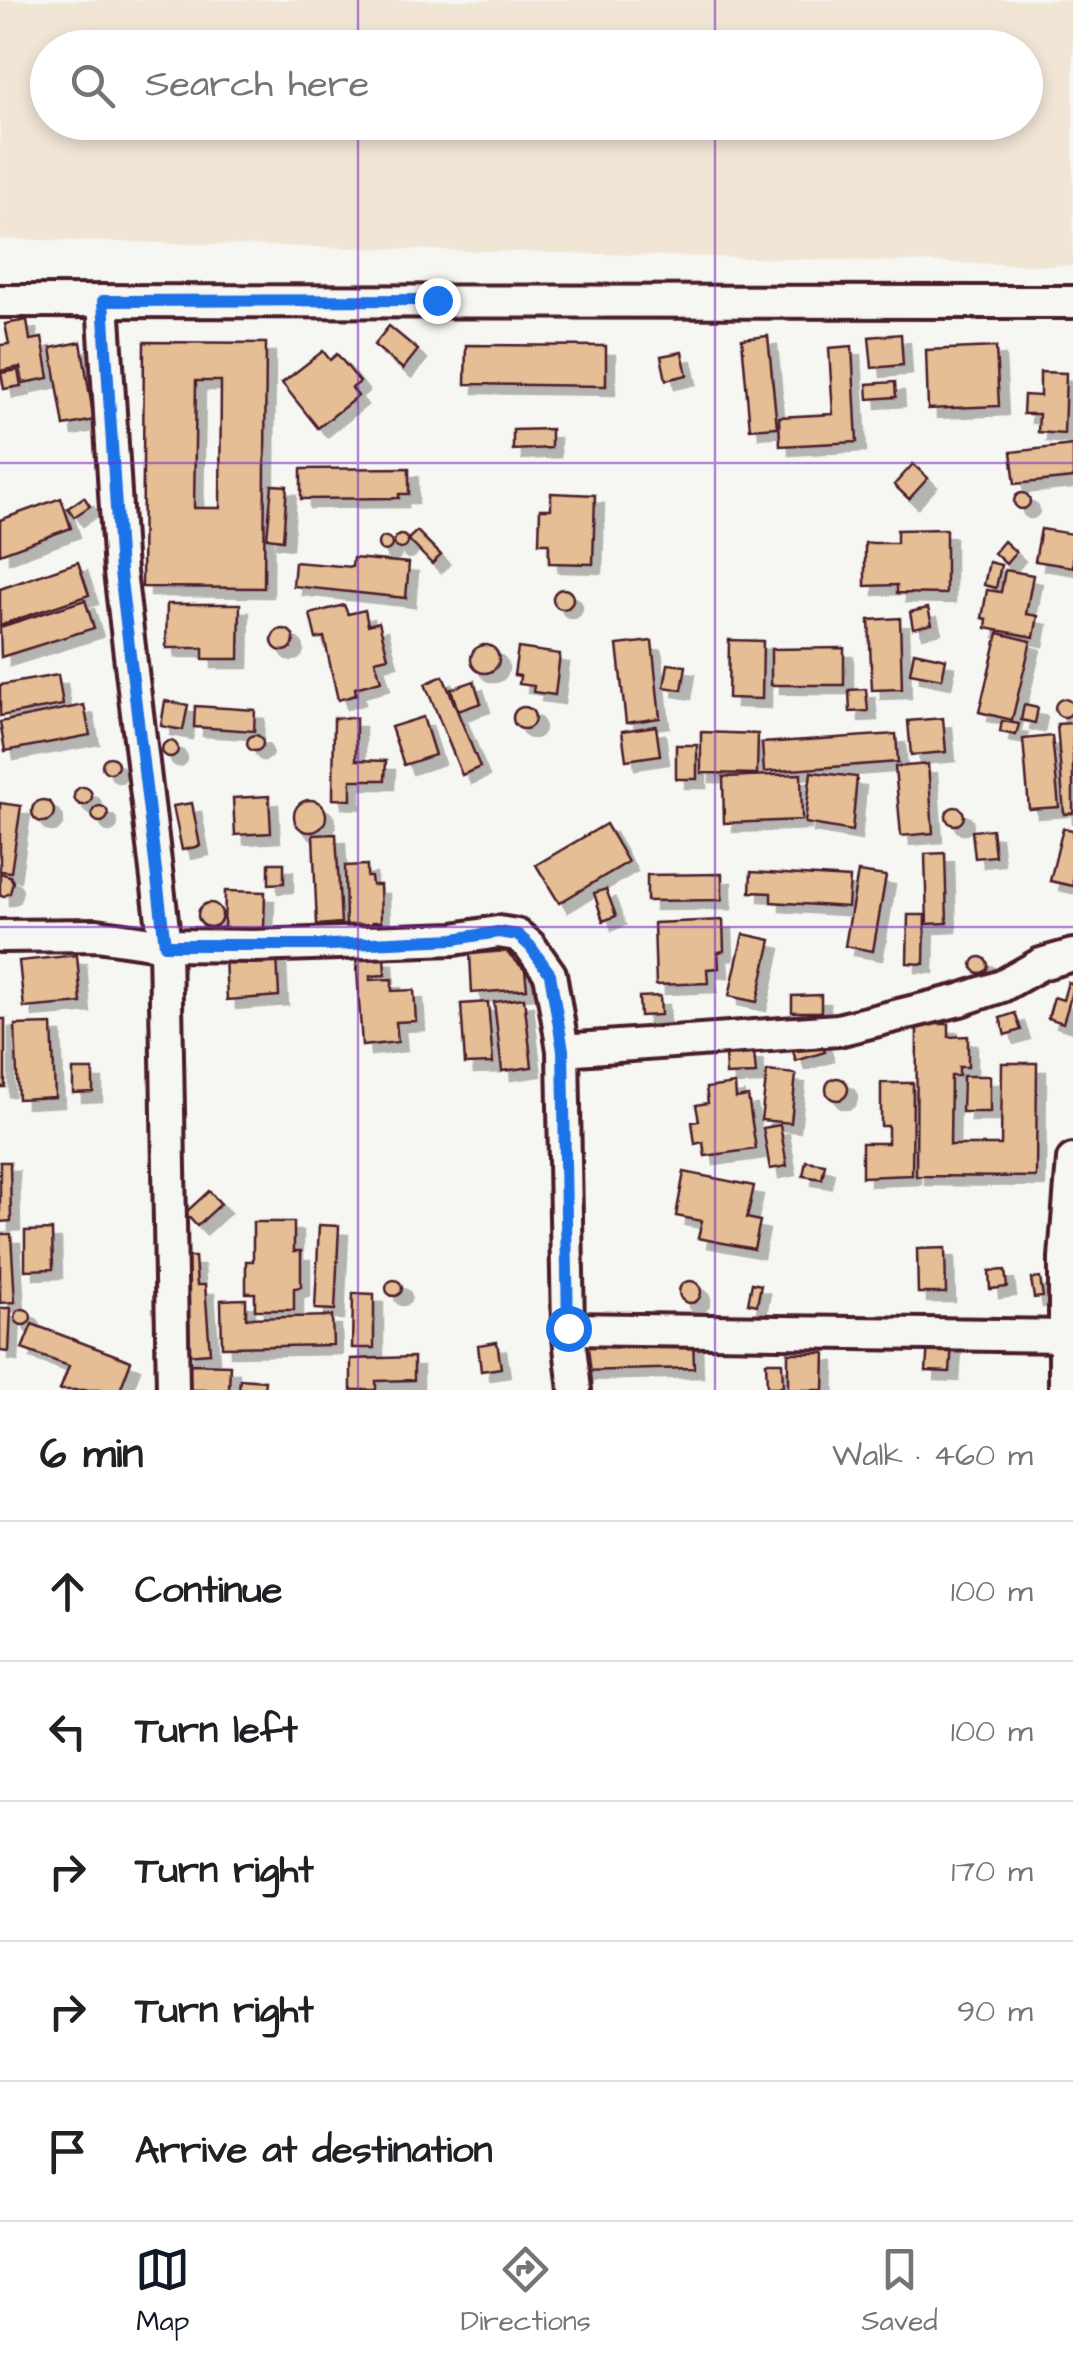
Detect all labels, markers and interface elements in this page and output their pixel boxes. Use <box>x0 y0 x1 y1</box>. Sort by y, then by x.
search box <box>30 30 1043 140</box>
icon: search <box>65 58 120 113</box>
text: Search here <box>145 59 369 111</box>
route end <box>415 278 461 324</box>
route start <box>546 1306 592 1352</box>
text: 6 min <box>40 1426 143 1484</box>
text: Walk · 460 m <box>832 1433 1033 1478</box>
icon: ahead <box>40 1564 95 1619</box>
text: Continue <box>135 1565 282 1617</box>
text: 100 m <box>951 1569 1033 1614</box>
icon: left <box>40 1704 95 1759</box>
text: Turn left <box>135 1705 298 1757</box>
text: 100 m <box>951 1709 1033 1754</box>
icon: right <box>40 1844 95 1899</box>
text: Turn right <box>135 1845 314 1897</box>
text: 170 m <box>951 1849 1033 1894</box>
icon: right <box>40 1984 95 2039</box>
text: Turn right <box>135 1985 314 2037</box>
text: 90 m <box>957 1989 1033 2034</box>
icon: arrive <box>40 2124 95 2179</box>
text: Arrive at destination <box>135 2125 492 2177</box>
tab: Map <box>135 2242 190 2341</box>
tab: Directions <box>461 2242 591 2341</box>
tab: Saved <box>861 2242 938 2341</box>

